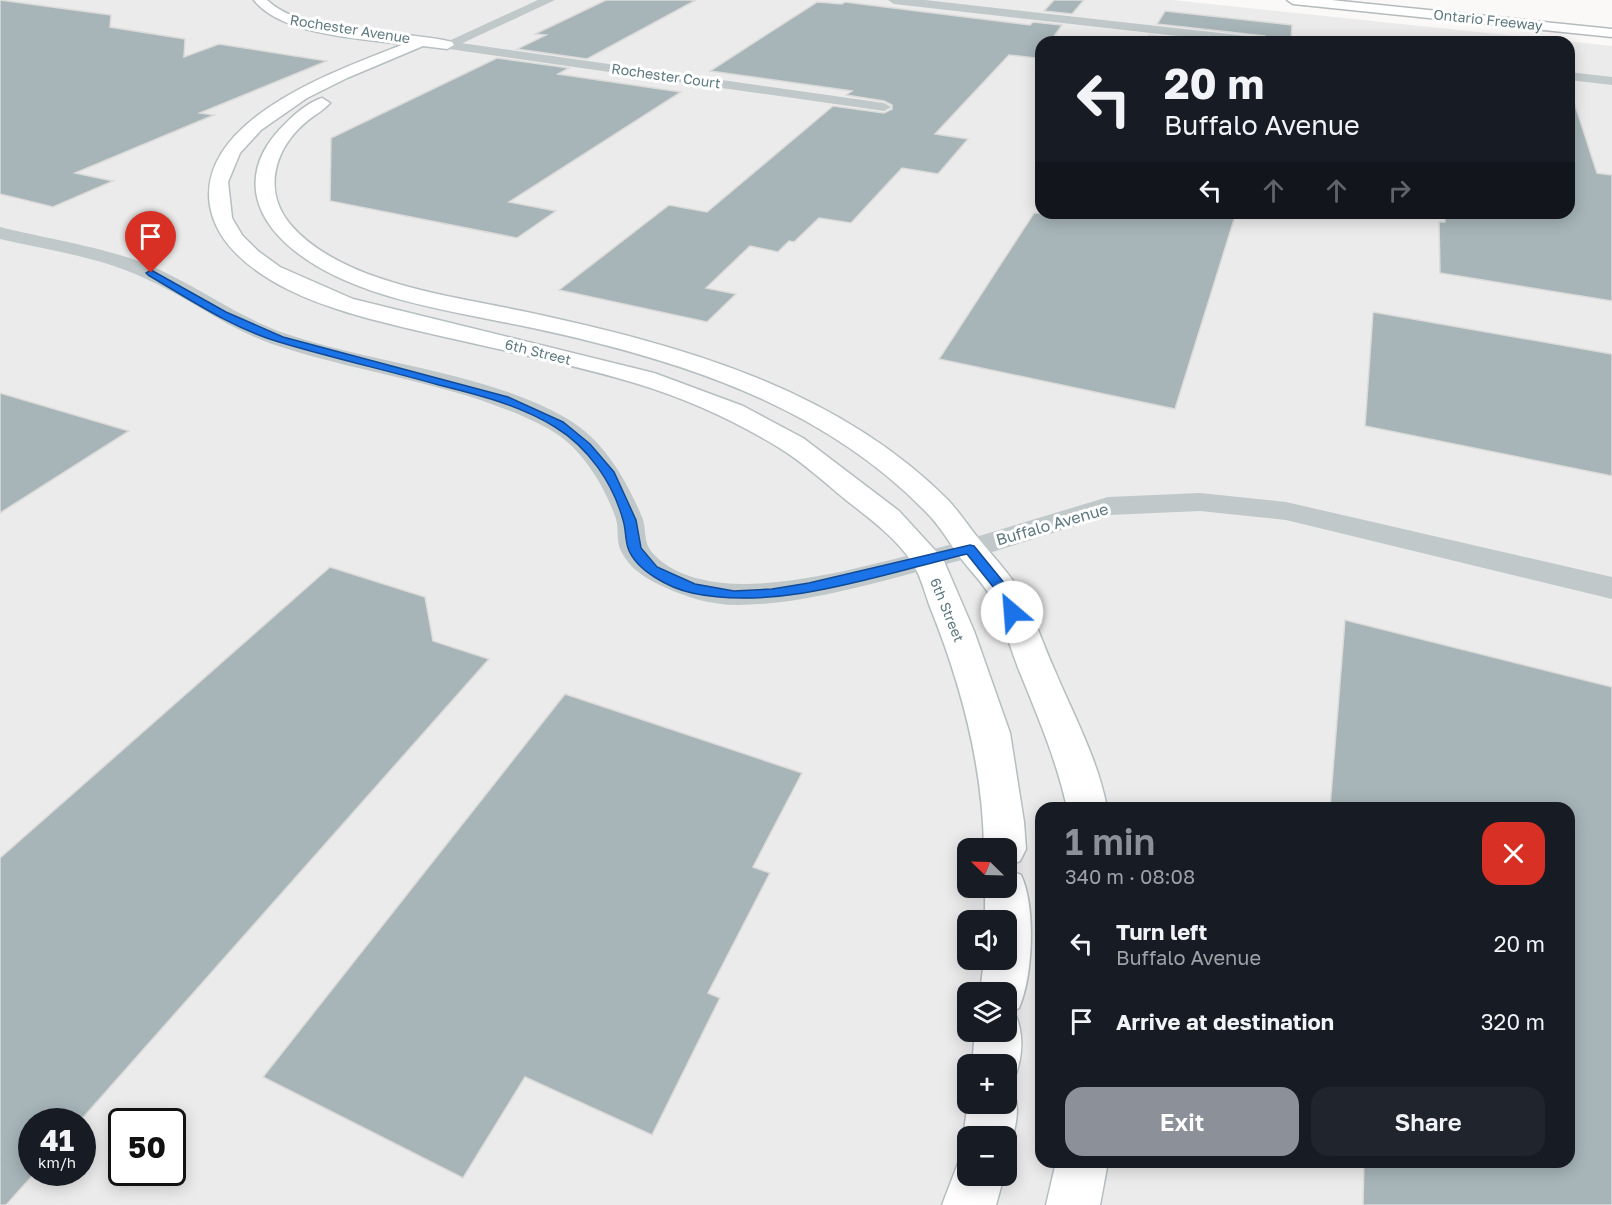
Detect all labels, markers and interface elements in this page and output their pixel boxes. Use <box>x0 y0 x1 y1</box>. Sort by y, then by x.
street label: Ontario Freeway <box>1433 5 1544 34</box>
street label: Rochester Avenue <box>289 11 411 46</box>
text: 20 m <box>1164 58 1264 108</box>
street label: Rochester Court <box>610 59 722 92</box>
icon: left <box>1065 60 1143 138</box>
text: Buffalo Avenue <box>1164 109 1360 141</box>
icon: left <box>1194 174 1227 207</box>
icon: ahead <box>1257 174 1290 207</box>
icon: ahead <box>1320 174 1353 207</box>
icon: right <box>1383 174 1416 207</box>
pin <box>125 211 176 273</box>
icon: arrive <box>134 220 167 253</box>
street label: 6th Street <box>503 335 573 368</box>
street label: Buffalo Avenue <box>993 498 1111 550</box>
street label: 6th Street <box>927 575 968 644</box>
position arrow <box>980 580 1044 644</box>
text: 1 min <box>1065 820 1155 863</box>
button: close <box>1482 822 1545 885</box>
north arrow <box>957 838 1017 898</box>
map controls <box>957 838 1017 1186</box>
text: 340 m · 08:08 <box>1065 864 1195 888</box>
button: sound <box>957 910 1017 970</box>
text: Turn left <box>1116 918 1207 945</box>
icon: left <box>1065 927 1098 960</box>
text: 20 m <box>1494 930 1545 957</box>
text: Buffalo Avenue <box>1116 945 1261 969</box>
button: layers <box>957 982 1017 1042</box>
icon: arrive <box>1065 1005 1098 1038</box>
text: Arrive at destination <box>1116 1008 1334 1035</box>
text: 320 m <box>1481 1008 1545 1035</box>
button: + <box>957 1054 1017 1114</box>
button: Exit <box>1065 1087 1299 1156</box>
button: Share <box>1311 1087 1545 1156</box>
speed limit sign: 50 <box>108 1108 186 1186</box>
text: 41 <box>40 1122 74 1158</box>
button: − <box>957 1126 1017 1186</box>
text: km/h <box>38 1153 76 1171</box>

